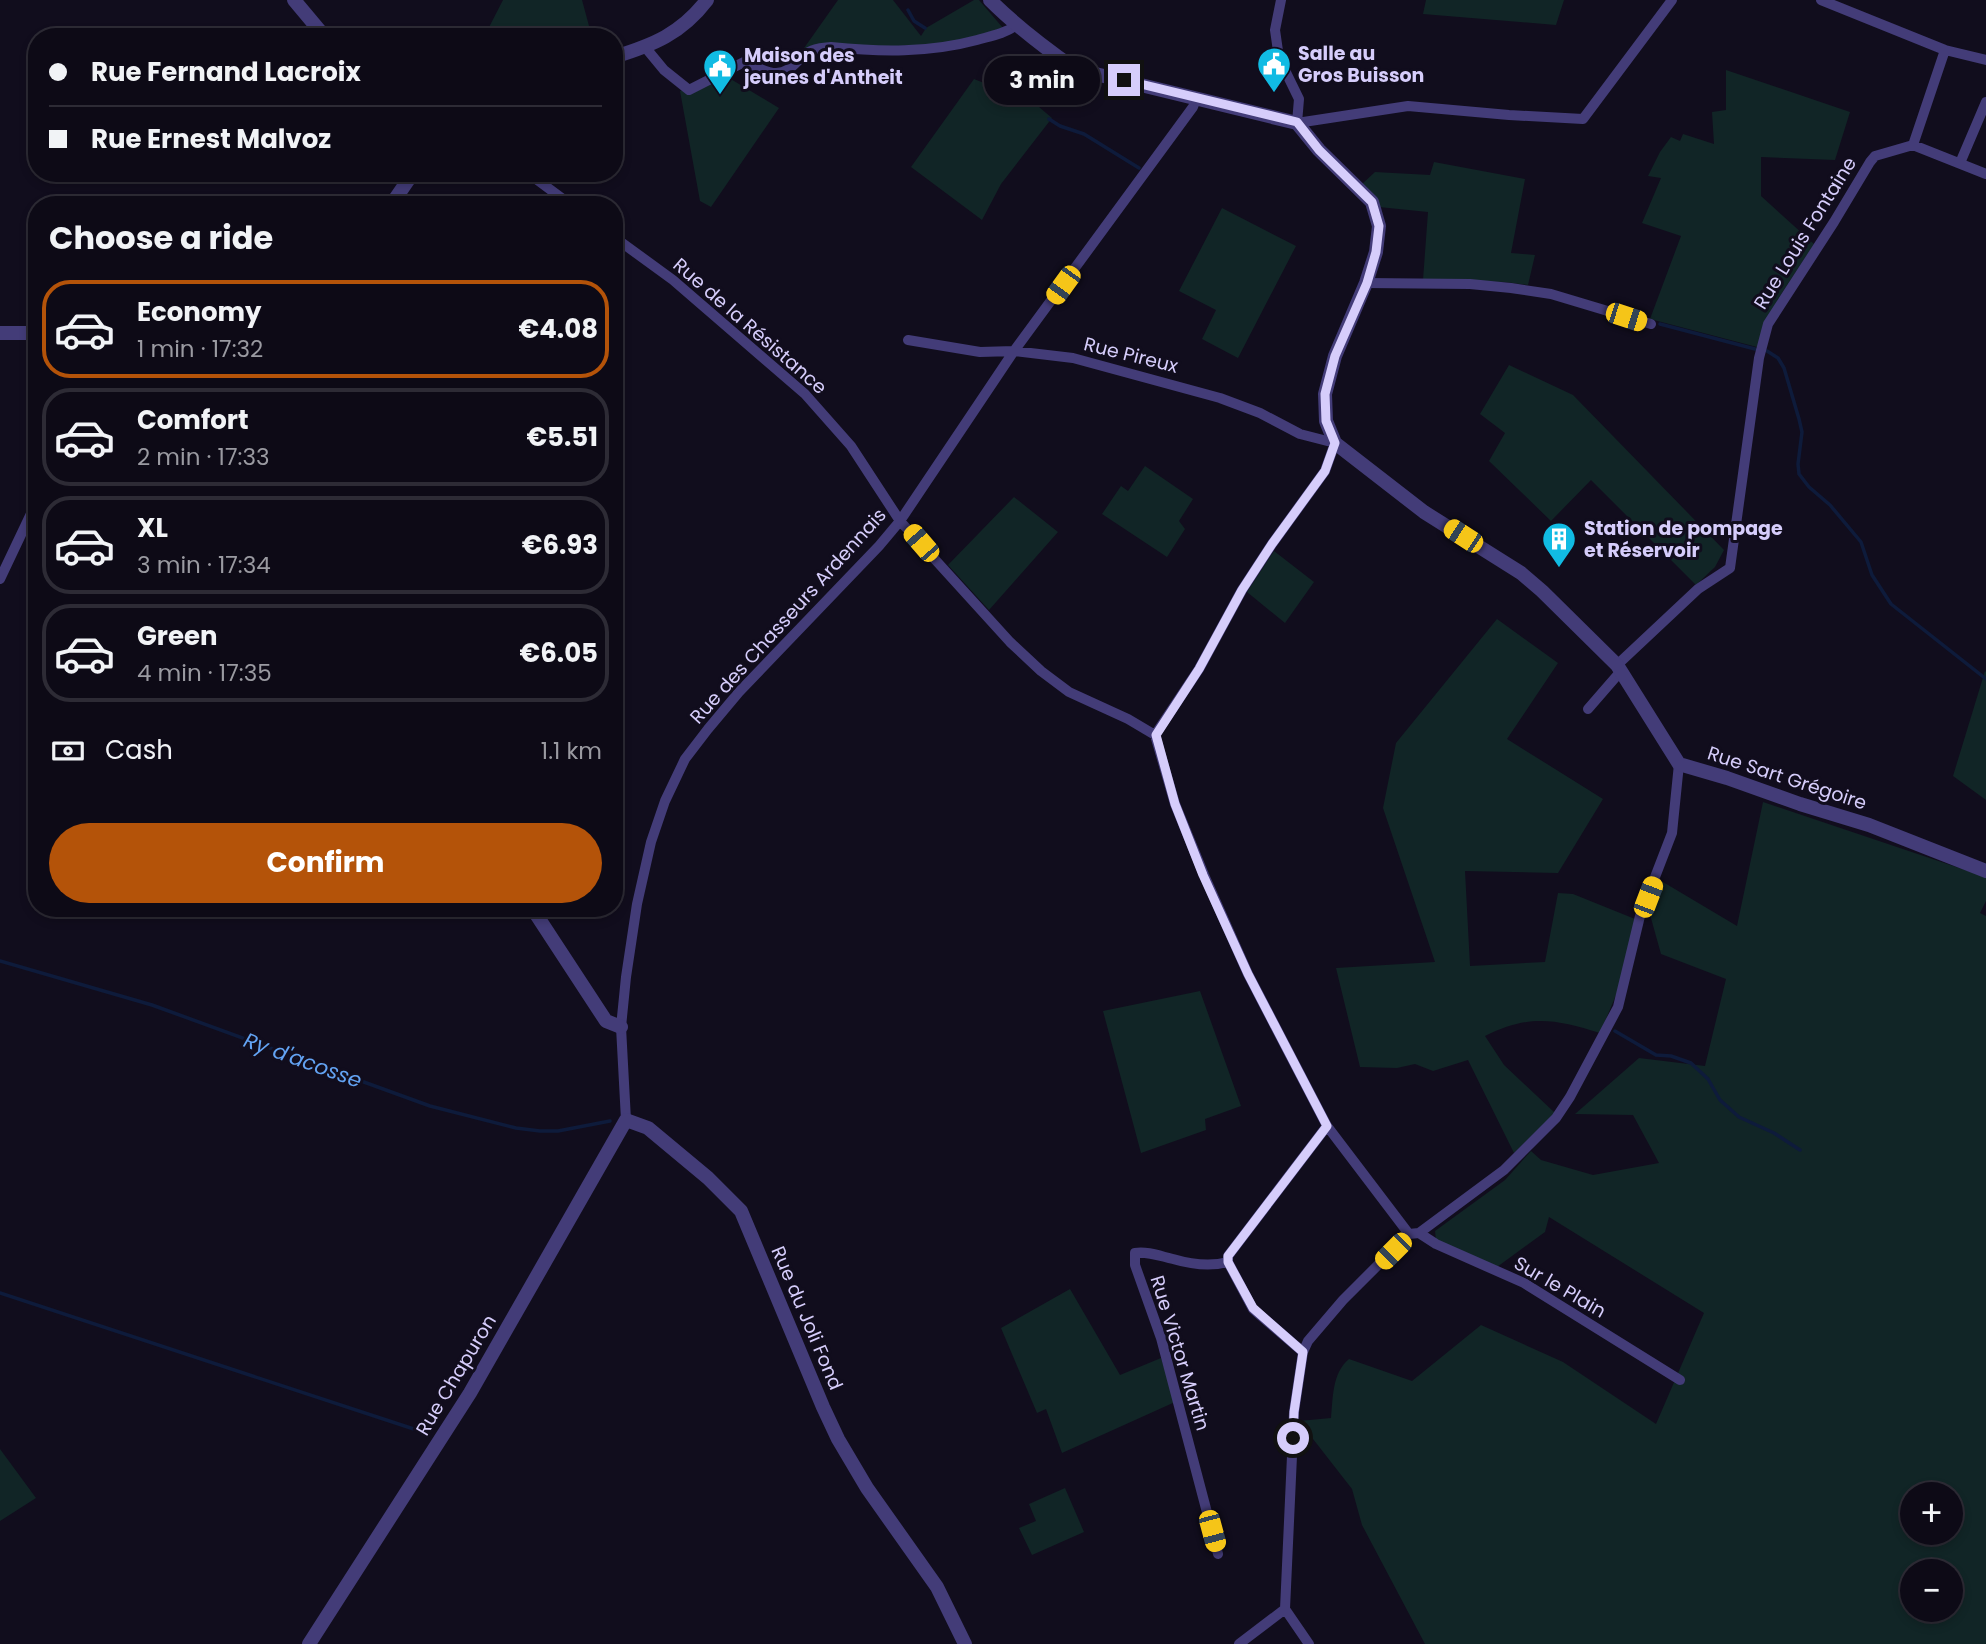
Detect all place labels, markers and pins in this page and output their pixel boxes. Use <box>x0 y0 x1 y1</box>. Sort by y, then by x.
place label: Salle au Gros Buisson <box>1298 40 1424 89</box>
place label: Maison des jeunes d'Antheit <box>743 42 903 91</box>
public building icon: Salle au Gros Buisson <box>1255 45 1293 94</box>
public building icon: Maison des jeunes d'Antheit <box>701 47 739 96</box>
place label: Station de pompage et Réservoir <box>1584 515 1783 564</box>
building icon: Station de pompage et Réservoir <box>1540 520 1578 569</box>

